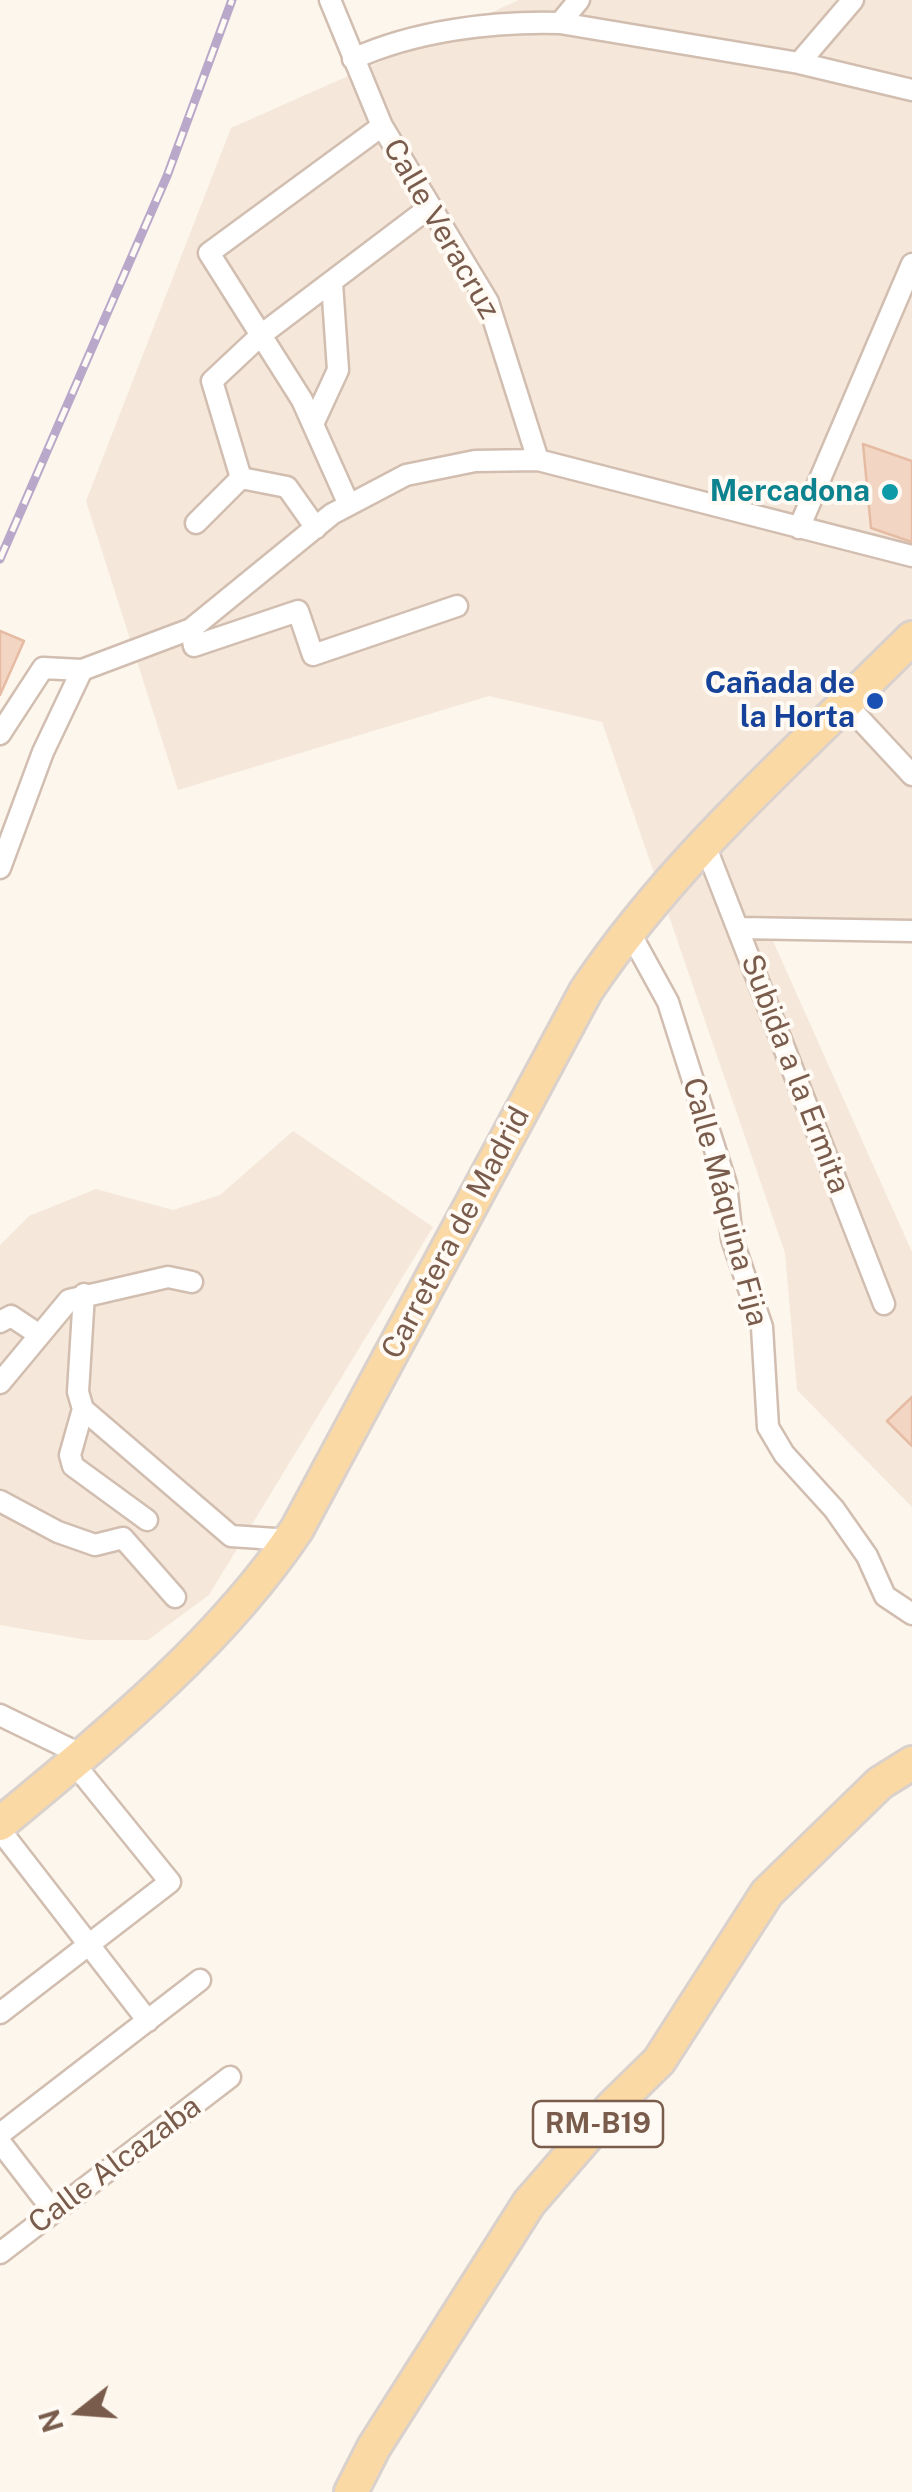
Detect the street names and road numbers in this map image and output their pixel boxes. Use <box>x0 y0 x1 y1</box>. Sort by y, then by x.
street label: Calle Veracruz <box>375 133 507 325</box>
street label: Subida a la Ermita <box>733 949 857 1199</box>
street label: Calle Máquina Fija <box>675 1074 775 1330</box>
street label: Carretera de Madrid <box>374 1101 538 1365</box>
street label: Calle Alcazaba <box>22 2089 208 2241</box>
road number: RM-B19 <box>533 2101 663 2147</box>

